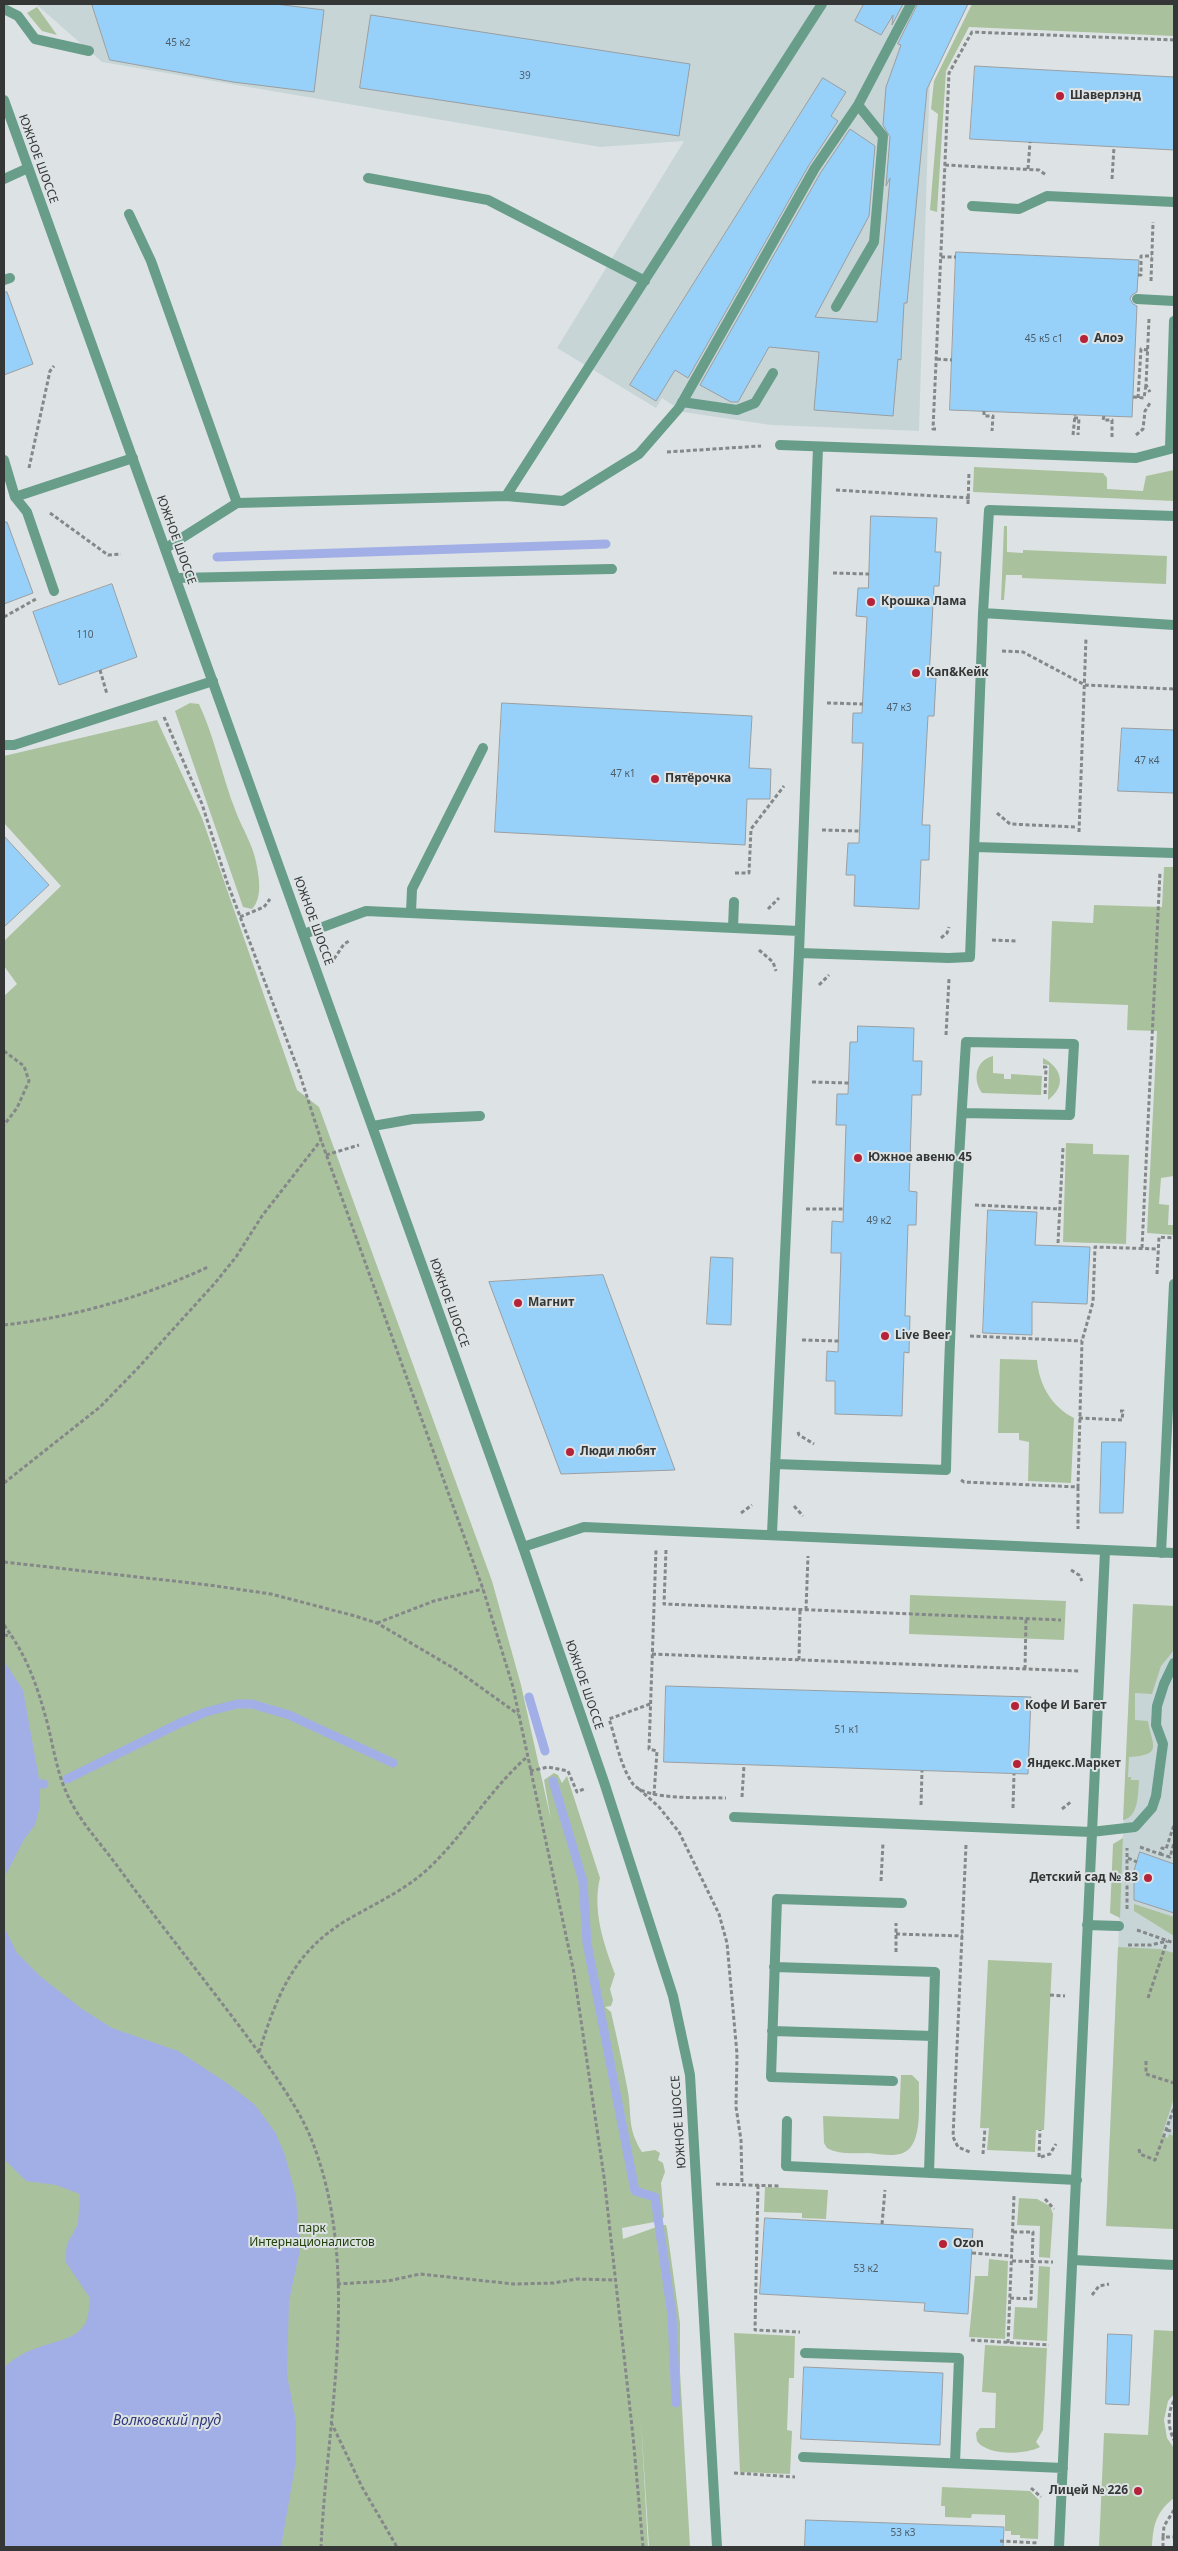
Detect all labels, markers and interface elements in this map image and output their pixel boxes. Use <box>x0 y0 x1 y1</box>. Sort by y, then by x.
house number: 45 к2 <box>165 37 191 49</box>
house number: 39 <box>519 70 531 82</box>
place label: Шаверлэнд <box>1070 89 1141 103</box>
marker: Шаверлэнд <box>1054 90 1066 102</box>
street label: ЮЖНОЕ ШОССЕ <box>15 112 61 206</box>
place label: Алоэ <box>1094 332 1124 346</box>
house number: 45 к5 с1 <box>1025 333 1063 345</box>
marker: Алоэ <box>1078 333 1090 345</box>
street label: ЮЖНОЕ ШОССЕ <box>153 493 199 587</box>
place label: Крошка Лама <box>881 595 966 609</box>
marker: Крошка Лама <box>865 596 877 608</box>
house number: 110 <box>76 629 94 641</box>
place label: Кап&Кейк <box>926 666 989 680</box>
marker: Кап&Кейк <box>910 667 922 679</box>
house number: 47 к3 <box>886 702 912 714</box>
house number: 47 к4 <box>1134 755 1160 767</box>
house number: 47 к1 <box>610 768 636 780</box>
place label: Пятёрочка <box>665 772 731 786</box>
marker: Пятёрочка <box>649 773 661 785</box>
street label: ЮЖНОЕ ШОССЕ <box>290 874 336 968</box>
place label: Южное авеню 45 <box>868 1151 972 1165</box>
marker: Южное авеню 45 <box>852 1152 864 1164</box>
house number: 49 к2 <box>866 1215 892 1227</box>
street label: ЮЖНОЕ ШОССЕ <box>426 1256 472 1350</box>
place label: Магнит <box>528 1296 574 1310</box>
marker: Магнит <box>512 1297 524 1309</box>
place label: Live Beer <box>895 1329 950 1343</box>
marker: Live Beer <box>879 1330 891 1342</box>
place label: Люди любят <box>580 1445 656 1459</box>
marker: Люди любят <box>564 1446 576 1458</box>
street label: ЮЖНОЕ ШОССЕ <box>562 1638 606 1732</box>
place label: Кофе И Багет <box>1025 1699 1106 1713</box>
marker: Кофе И Багет <box>1009 1700 1021 1712</box>
house number: 51 к1 <box>834 1724 860 1736</box>
place label: Яндекс.Маркет <box>1027 1757 1121 1771</box>
marker: Яндекс.Маркет <box>1011 1758 1023 1770</box>
place label: Детский сад № 83 <box>1029 1871 1138 1885</box>
marker: Детский сад № 83 <box>1142 1872 1154 1884</box>
street label: ЮЖНОЕ ШОССЕ <box>669 2075 689 2169</box>
park label: парк Интернационалистов <box>249 2222 375 2250</box>
place label: Ozon <box>953 2237 984 2251</box>
marker: Ozon <box>937 2238 949 2250</box>
house number: 53 к2 <box>853 2263 879 2275</box>
water label: Волковский пруд <box>113 2413 221 2429</box>
place label: Лицей № 226 <box>1049 2484 1128 2498</box>
marker: Лицей № 226 <box>1132 2485 1144 2497</box>
house number: 53 к3 <box>890 2527 916 2539</box>

